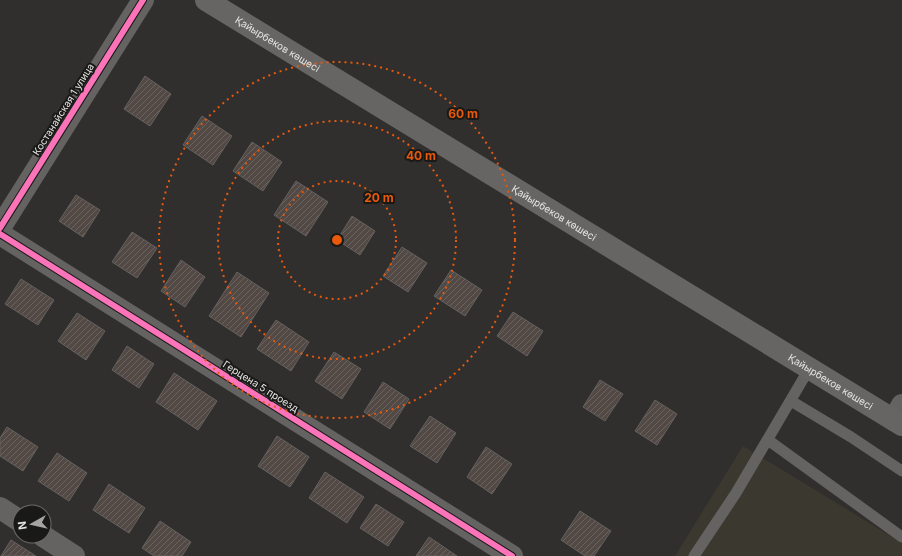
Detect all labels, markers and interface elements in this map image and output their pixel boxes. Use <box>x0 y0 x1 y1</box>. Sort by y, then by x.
street label: Қайырбеков көшесі <box>233 13 322 74</box>
street label: Костанайская 1 улица <box>30 61 96 157</box>
text: 60 m <box>448 106 478 121</box>
text: 40 m <box>406 148 436 163</box>
street label: Қайырбеков көшесі <box>510 182 599 243</box>
text: 20 m <box>364 190 394 205</box>
centre of rings <box>330 233 344 247</box>
street label: Қайырбеков көшесі <box>786 351 875 412</box>
street label: Герцена 5 проезд <box>221 358 301 414</box>
north arrow <box>12 504 52 544</box>
text: N <box>15 520 30 531</box>

